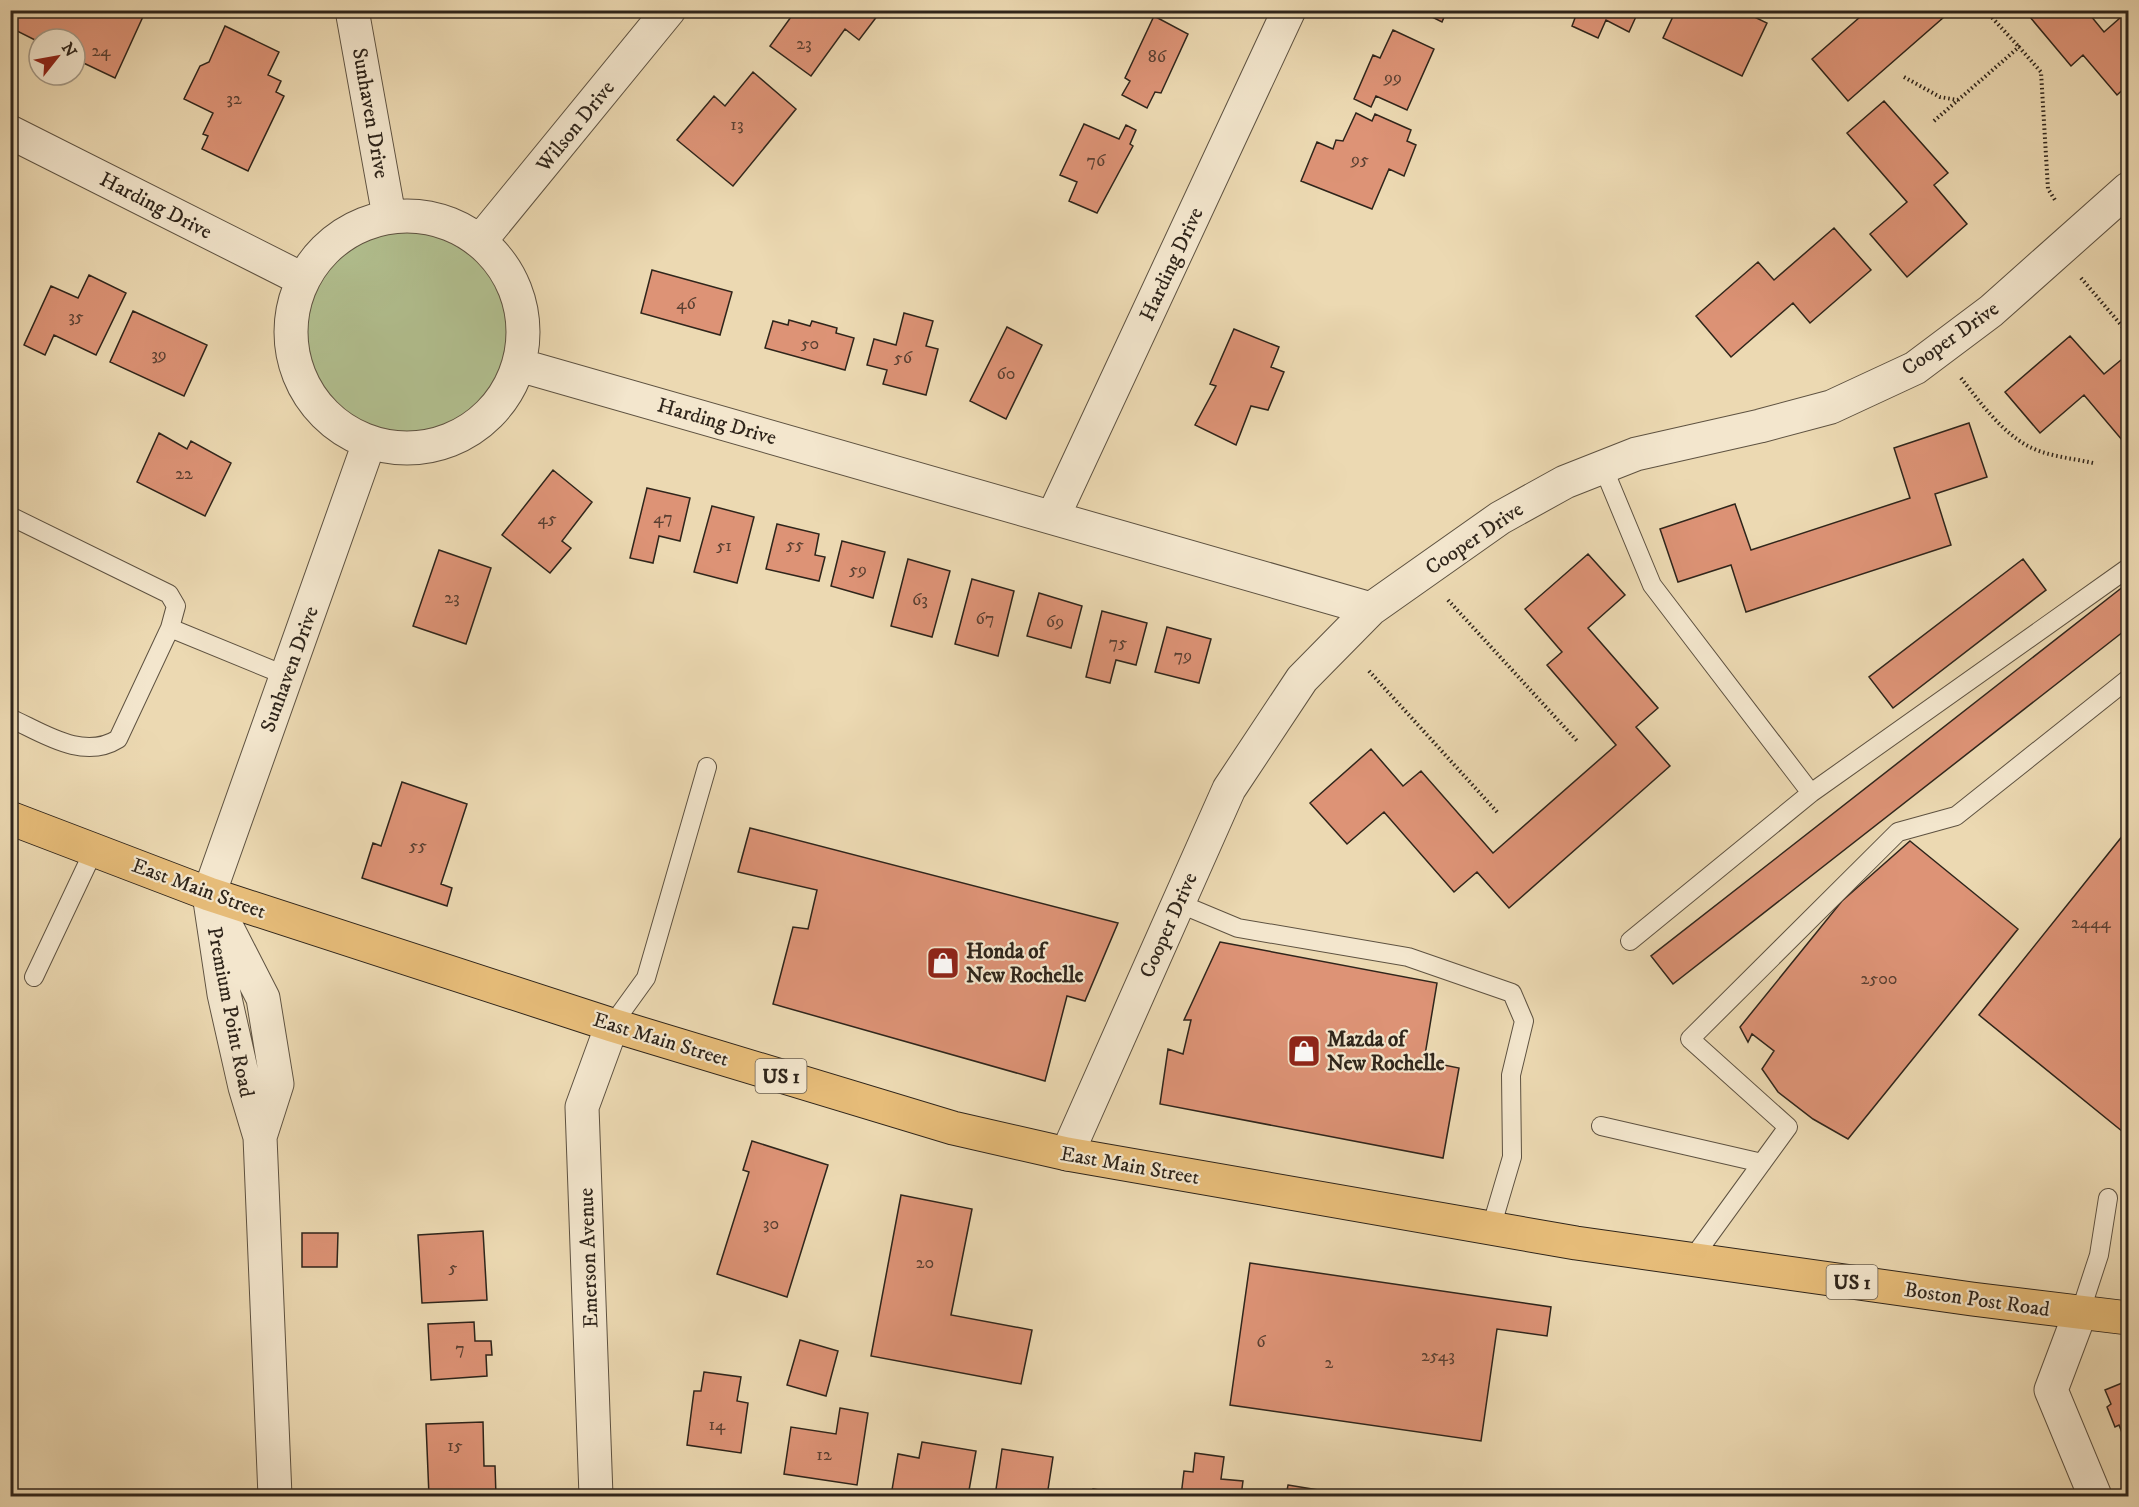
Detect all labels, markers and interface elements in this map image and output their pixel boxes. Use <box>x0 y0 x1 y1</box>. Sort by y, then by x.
north arrow <box>27 27 87 87</box>
house number: 23 <box>796 33 812 55</box>
text: N <box>57 39 81 61</box>
house number: 24 <box>91 40 111 62</box>
street label: Sunhaven Drive <box>346 46 394 181</box>
house number: 86 <box>1148 46 1167 68</box>
house number: 99 <box>1383 67 1402 89</box>
street label: Wilson Drive <box>530 75 621 178</box>
house number: 32 <box>226 88 242 110</box>
house number: 13 <box>730 114 744 136</box>
house number: 95 <box>1350 149 1369 171</box>
house number: 76 <box>1087 150 1106 172</box>
street label: Harding Drive <box>95 166 216 245</box>
street label: Harding Drive <box>1134 203 1210 325</box>
house number: 46 <box>676 293 696 315</box>
street label: Cooper Drive <box>1897 296 2004 382</box>
house number: 35 <box>68 306 84 328</box>
house number: 50 <box>801 333 819 355</box>
house number: 39 <box>151 344 167 366</box>
house number: 56 <box>894 347 913 369</box>
house number: 60 <box>996 363 1016 385</box>
street label: Harding Drive <box>654 393 780 451</box>
house number: 22 <box>175 463 193 485</box>
street label: Cooper Drive <box>1421 496 1529 581</box>
house number: 47 <box>653 507 673 529</box>
house number: 45 <box>537 508 557 530</box>
house number: 55 <box>786 534 804 556</box>
house number: 51 <box>716 535 732 557</box>
house number: 59 <box>849 559 867 581</box>
house number: 23 <box>444 587 460 609</box>
house number: 63 <box>912 589 928 611</box>
street label: Sunhaven Drive <box>255 603 325 736</box>
house number: 67 <box>976 608 994 630</box>
house number: 69 <box>1046 611 1064 633</box>
house number: 75 <box>1109 632 1127 654</box>
house number: 79 <box>1174 645 1192 667</box>
house number: 55 <box>409 835 427 857</box>
street label: East Main Street <box>128 853 269 925</box>
street label: Cooper Drive <box>1134 868 1204 982</box>
house number: 2444 <box>2071 912 2112 934</box>
street label: Premium Point Road <box>201 925 259 1100</box>
place label: Honda of New Rochelle <box>966 939 1084 989</box>
shop icon: Honda of New Rochelle <box>925 945 961 981</box>
house number: 2500 <box>1860 968 1898 990</box>
street label: East Main Street <box>590 1007 732 1073</box>
place label: Mazda of New Rochelle <box>1327 1027 1445 1077</box>
shop icon: Mazda of New Rochelle <box>1286 1033 1322 1069</box>
road number: US 1 <box>756 1059 806 1093</box>
street label: East Main Street <box>1058 1141 1202 1191</box>
street label: Emerson Avenue <box>574 1187 604 1329</box>
house number: 30 <box>763 1213 779 1235</box>
house number: 20 <box>916 1252 934 1274</box>
house number: 5 <box>449 1257 458 1279</box>
road number: US 1 <box>1826 1265 1878 1299</box>
street label: Boston Post Road <box>1902 1277 2052 1323</box>
house number: 6 <box>1256 1331 1266 1353</box>
house number: 7 <box>455 1338 465 1360</box>
house number: 2543 <box>1421 1345 1455 1367</box>
house number: 2 <box>1325 1352 1334 1374</box>
house number: 14 <box>709 1414 726 1436</box>
house number: 15 <box>447 1435 463 1457</box>
house number: 12 <box>816 1444 832 1466</box>

